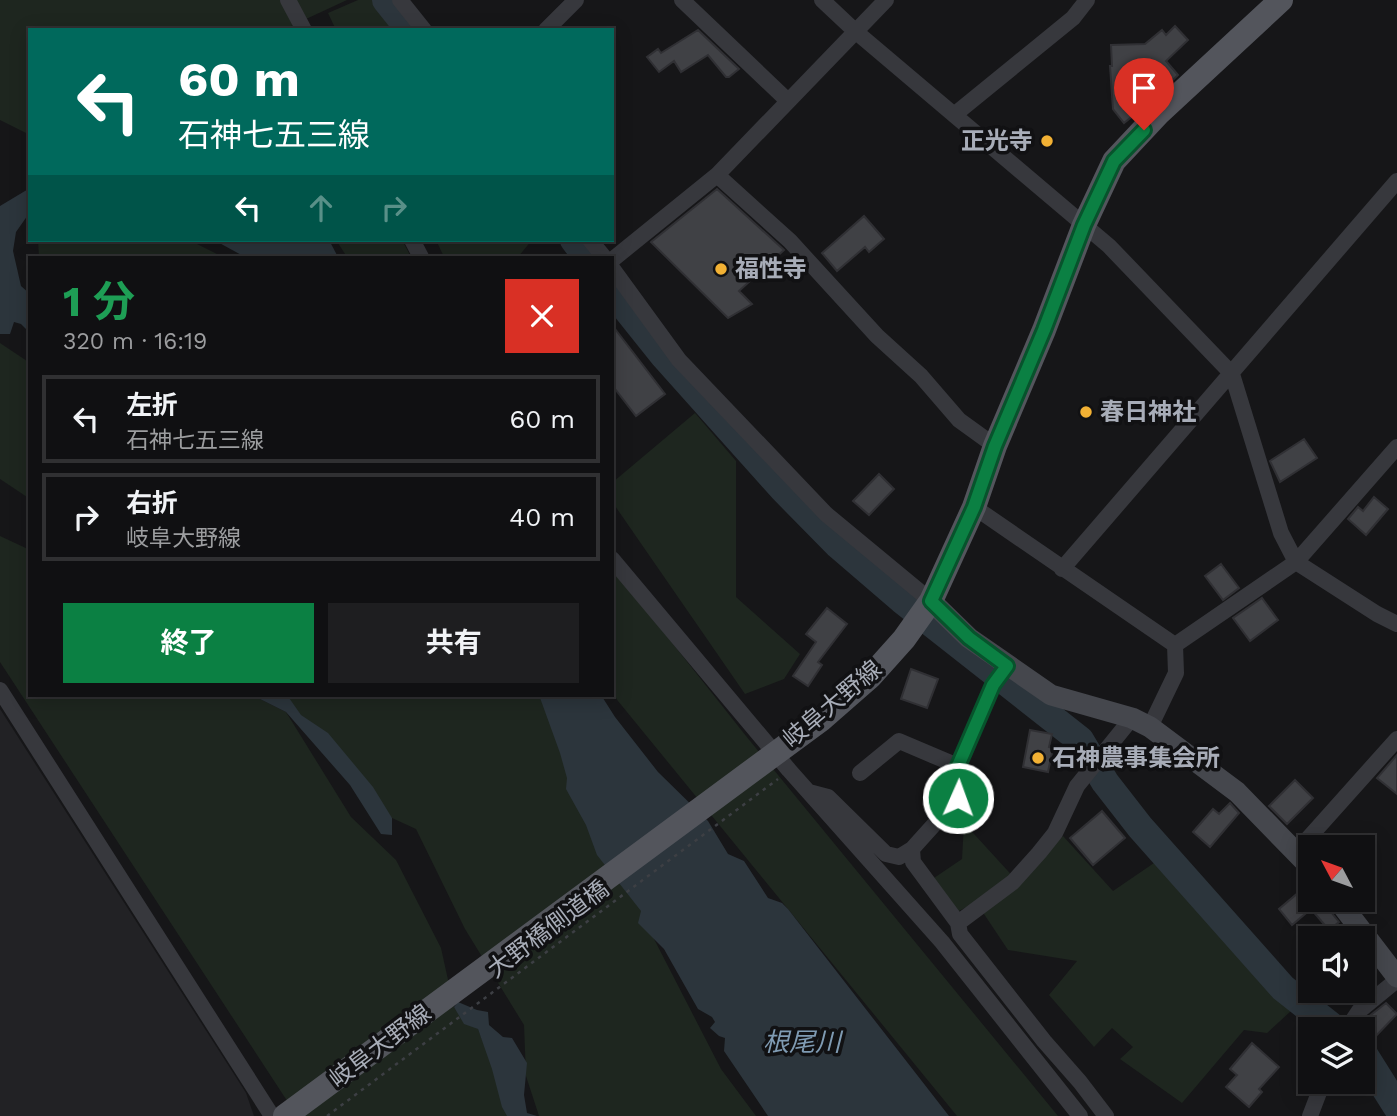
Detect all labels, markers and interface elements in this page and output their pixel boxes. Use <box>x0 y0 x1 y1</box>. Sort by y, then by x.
text: 60 m <box>178 50 300 108</box>
icon: left <box>63 56 154 147</box>
pin <box>1114 58 1174 130</box>
icon: arrive <box>1125 69 1163 107</box>
text: 石神七五三線 <box>178 116 370 154</box>
place label: 正光寺 <box>961 127 1033 155</box>
marker: 正光寺 <box>1039 133 1055 149</box>
icon: left <box>229 189 267 227</box>
icon: ahead <box>302 189 340 227</box>
icon: right <box>375 189 413 227</box>
place label: 福性寺 <box>735 255 807 283</box>
marker: 福性寺 <box>713 261 729 277</box>
text: 1 分 <box>63 277 135 326</box>
button: close <box>505 279 579 353</box>
text: 320 m · 16:19 <box>63 328 207 355</box>
text: 左折 <box>126 390 178 420</box>
place label: 春日神社 <box>1100 398 1196 426</box>
icon: left <box>67 400 105 438</box>
text: 60 m <box>509 404 575 434</box>
marker: 春日神社 <box>1078 404 1094 420</box>
text: 石神七五三線 <box>126 427 264 454</box>
text: 右折 <box>126 488 178 518</box>
icon: right <box>67 498 105 536</box>
text: 40 m <box>509 502 575 532</box>
text: 岐阜大野線 <box>126 525 241 552</box>
button: 終了 <box>63 603 314 683</box>
button: 共有 <box>328 603 579 683</box>
street label: 岐阜大野線 <box>777 655 887 753</box>
place label: 石神農事集会所 <box>1052 744 1220 772</box>
marker: 石神農事集会所 <box>1030 750 1046 766</box>
position arrow <box>921 761 995 835</box>
north arrow <box>1298 835 1376 912</box>
map controls <box>1298 835 1375 1094</box>
street label: 大野橋側道橋 <box>482 874 614 984</box>
button: sound <box>1298 926 1375 1003</box>
street label: 岐阜大野線 <box>324 999 436 1093</box>
button: layers <box>1298 1017 1375 1094</box>
water label: 根尾川 <box>763 1027 844 1057</box>

